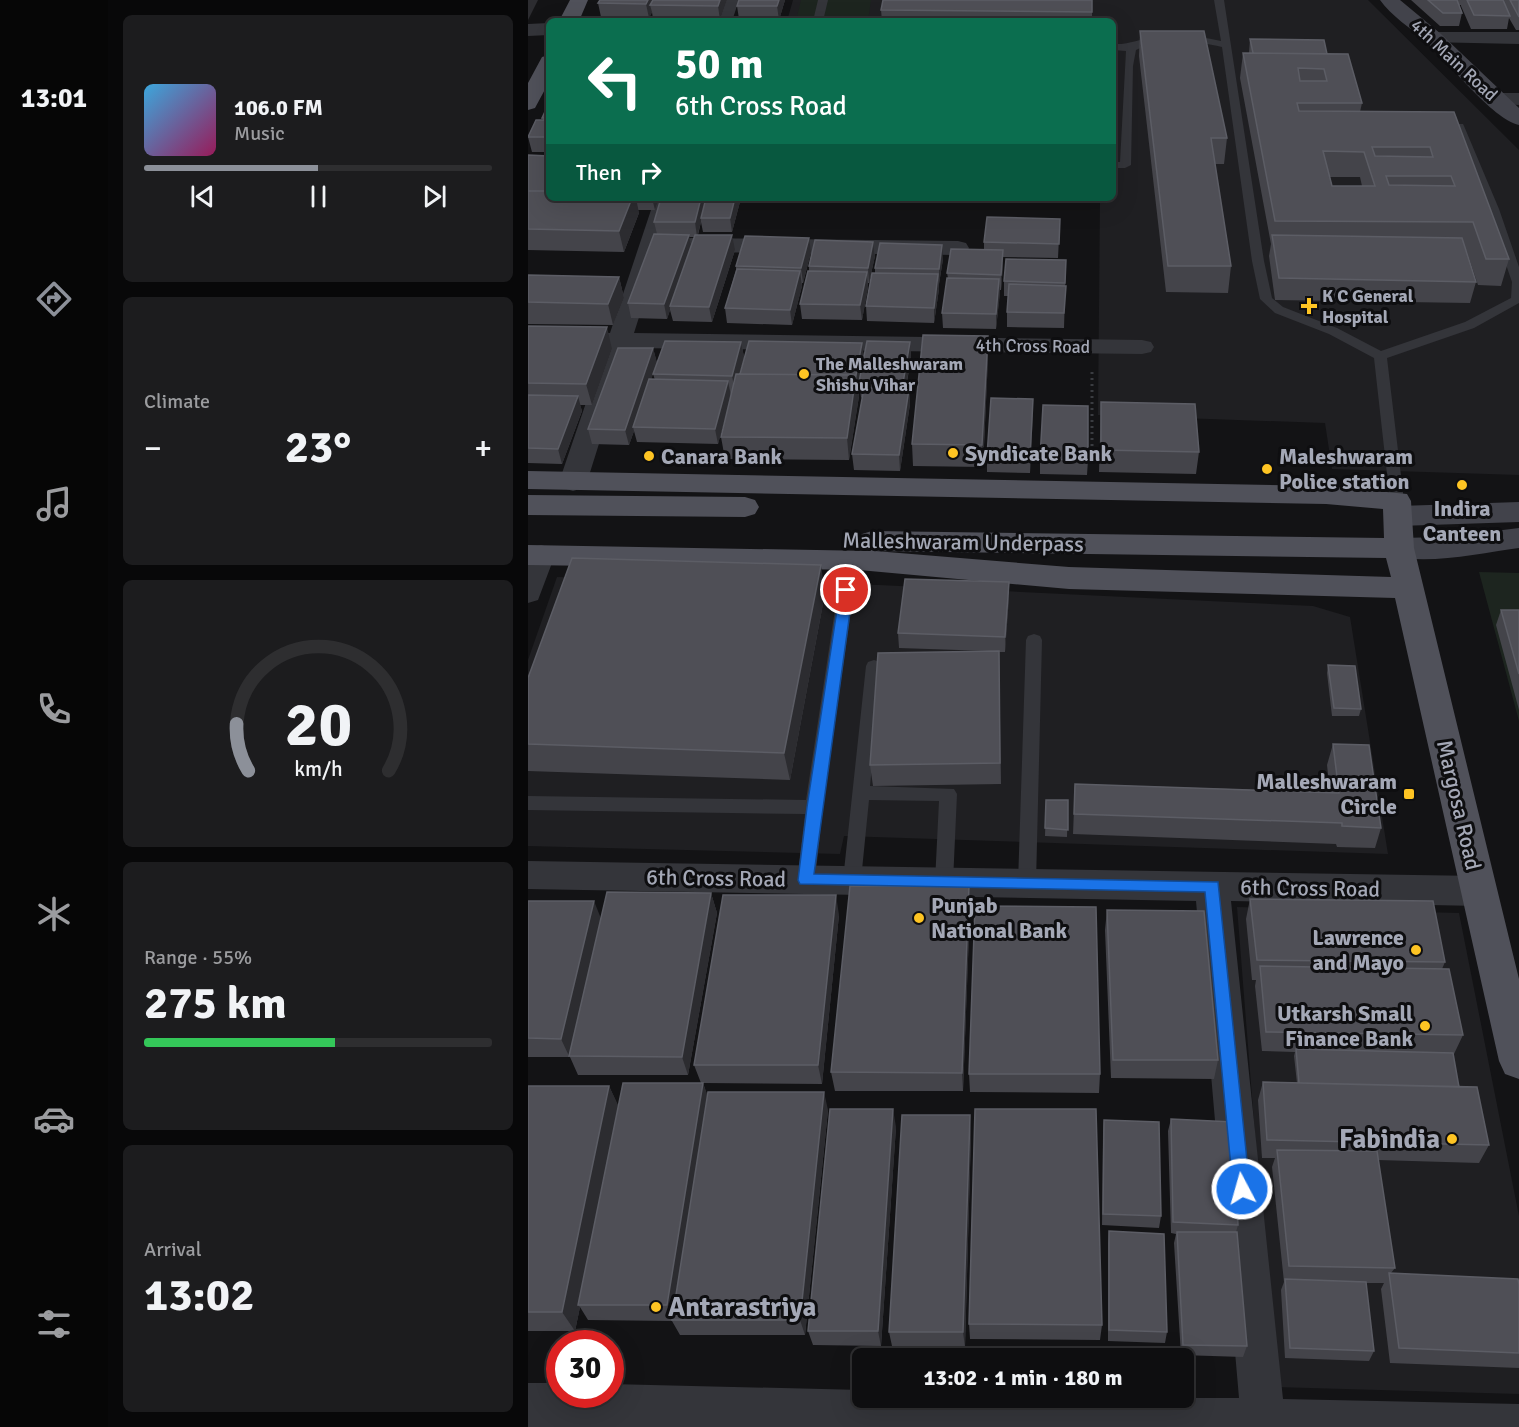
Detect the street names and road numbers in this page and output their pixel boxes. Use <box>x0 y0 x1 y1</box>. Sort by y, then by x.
street label: 4th Main Road <box>1406 14 1502 106</box>
street label: 4th Cross Road <box>976 334 1090 358</box>
street label: Malleshwaram Underpass <box>842 526 1084 558</box>
street label: Margosa Road <box>1431 737 1487 873</box>
street label: 6th Cross Road <box>646 863 786 893</box>
street label: 6th Cross Road <box>1240 873 1380 903</box>

